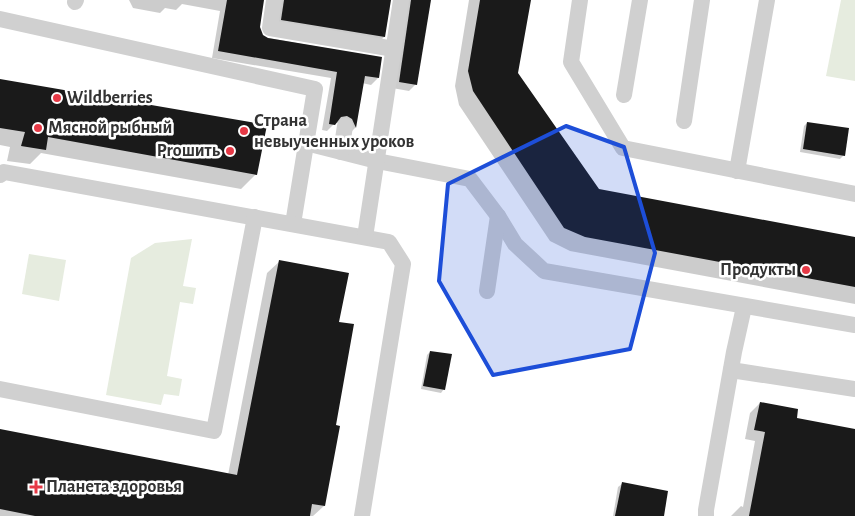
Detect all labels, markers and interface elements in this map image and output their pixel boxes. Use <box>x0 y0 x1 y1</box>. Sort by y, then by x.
place label: Wildberries <box>67 89 153 107</box>
marker: Wildberries <box>51 92 63 104</box>
place label: Страна невыученных уроков <box>254 112 414 151</box>
place label: Мясной рыбный <box>48 119 172 137</box>
marker: Мясной рыбный <box>32 122 44 134</box>
marker: Страна невыученных уроков <box>238 125 250 137</box>
place label: Proшить <box>157 142 221 160</box>
marker: Proшить <box>224 145 236 157</box>
place label: Продукты <box>720 261 796 279</box>
marker: Продукты <box>800 264 812 276</box>
place label: Планета здоровья <box>46 478 182 496</box>
marker: Планета здоровья <box>30 481 42 493</box>

